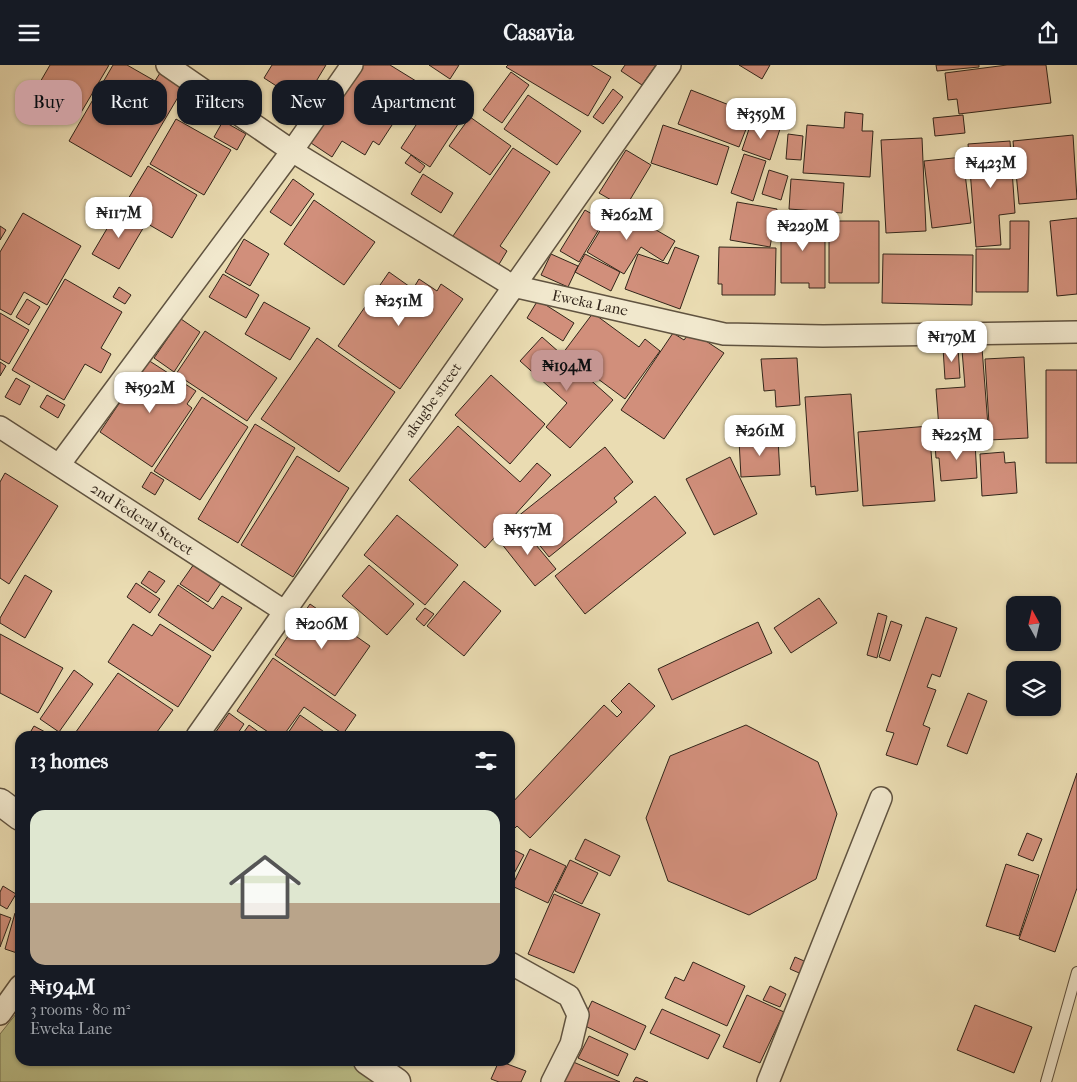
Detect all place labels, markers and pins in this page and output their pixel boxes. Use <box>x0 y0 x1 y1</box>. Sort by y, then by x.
pin: ₦359M <box>726 97 796 140</box>
pin: ₦423M <box>956 147 1026 189</box>
pin: ₦117M <box>84 197 154 239</box>
pin: ₦262M <box>592 199 662 241</box>
pin: ₦229M <box>768 209 838 252</box>
pin: ₦251M <box>364 285 434 327</box>
pin: ₦179M <box>917 321 987 363</box>
pin: ₦194M <box>532 349 602 392</box>
pin: ₦592M <box>115 371 185 414</box>
pin: ₦261M <box>725 415 795 457</box>
pin: ₦225M <box>922 419 992 461</box>
pin: ₦557M <box>493 513 563 556</box>
pin: ₦206M <box>287 607 357 650</box>

